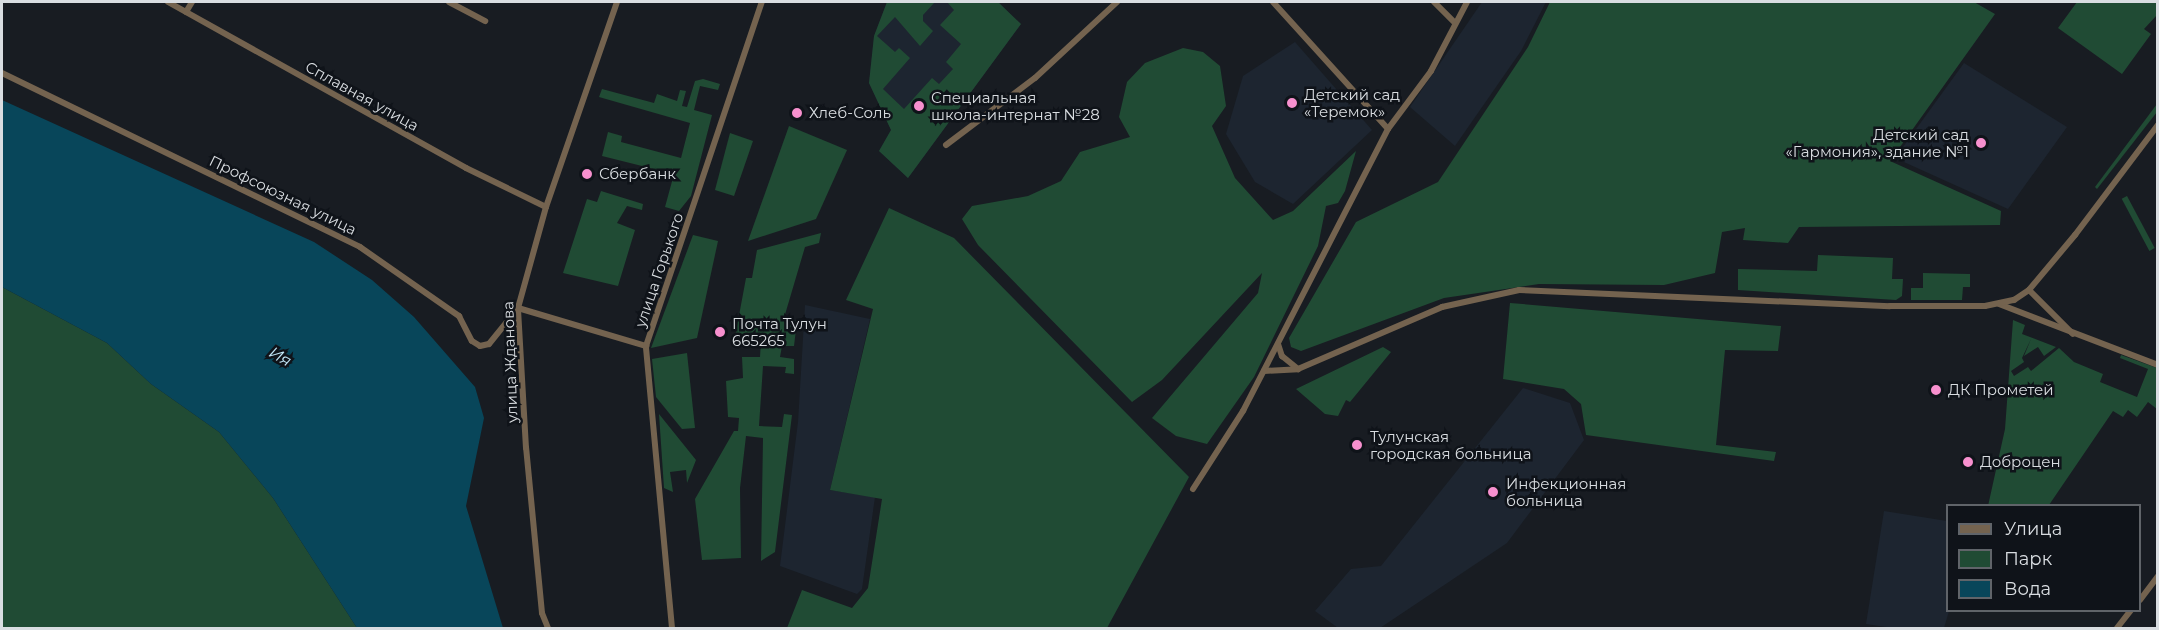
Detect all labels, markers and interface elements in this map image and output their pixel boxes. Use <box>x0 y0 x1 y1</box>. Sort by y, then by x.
street label: Сплавная улица <box>302 57 422 135</box>
place label: Детский сад «Теремок» <box>1304 85 1400 120</box>
place label: Специальная школа-интернат №28 <box>931 88 1100 123</box>
marker: Детский сад «Теремок» <box>1285 96 1299 110</box>
marker: Специальная школа-интернат №28 <box>912 99 926 113</box>
place label: Хлеб-Соль <box>809 104 891 122</box>
marker: Хлеб-Соль <box>790 106 804 120</box>
place label: Детский сад «Гармония», здание №1 <box>1786 125 1969 160</box>
marker: Детский сад «Гармония», здание №1 <box>1974 136 1988 150</box>
street label: Профсоюзная улица <box>206 152 360 238</box>
place label: Сбербанк <box>599 165 676 183</box>
marker: Сбербанк <box>580 167 594 181</box>
street label: улица Горького <box>631 210 687 330</box>
street label: улица Жданова <box>499 301 521 423</box>
place label: Почта Тулун 665265 <box>732 314 827 349</box>
marker: Почта Тулун 665265 <box>713 325 727 339</box>
water label: Ия <box>265 343 295 371</box>
place label: ДК Прометей <box>1948 381 2054 399</box>
marker: ДК Прометей <box>1929 383 1943 397</box>
place label: Тулунская городская больница <box>1370 427 1531 462</box>
marker: Тулунская городская больница <box>1348 436 1366 454</box>
place label: Доброцен <box>1980 453 2061 471</box>
marker: Доброцен <box>1961 455 1975 469</box>
place label: Инфекционная больница <box>1506 474 1626 509</box>
marker: Инфекционная больница <box>1484 483 1502 501</box>
legend <box>1946 504 2141 612</box>
text: Улица <box>2004 518 2062 540</box>
text: Парк <box>2004 548 2052 570</box>
text: Вода <box>2004 578 2051 600</box>

